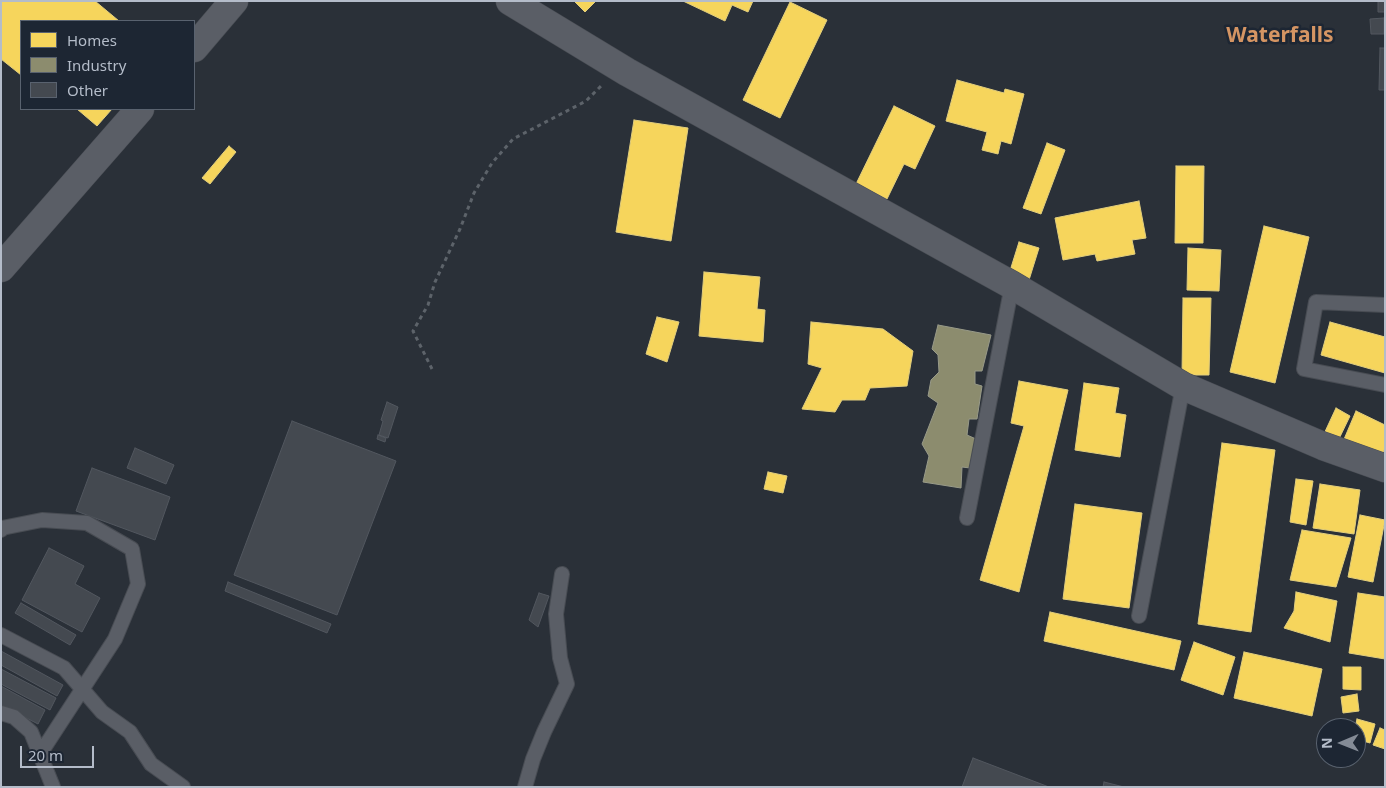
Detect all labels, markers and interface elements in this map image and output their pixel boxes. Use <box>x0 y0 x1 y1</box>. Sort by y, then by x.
legend <box>20 20 195 110</box>
district label: Waterfalls <box>1226 23 1334 49</box>
text: Homes <box>67 30 117 50</box>
text: Industry <box>67 55 126 75</box>
text: Other <box>67 80 108 100</box>
north arrow <box>1316 718 1366 768</box>
scale bar <box>22 736 96 768</box>
text: N <box>1317 737 1336 749</box>
text: 20 m <box>28 745 63 765</box>

